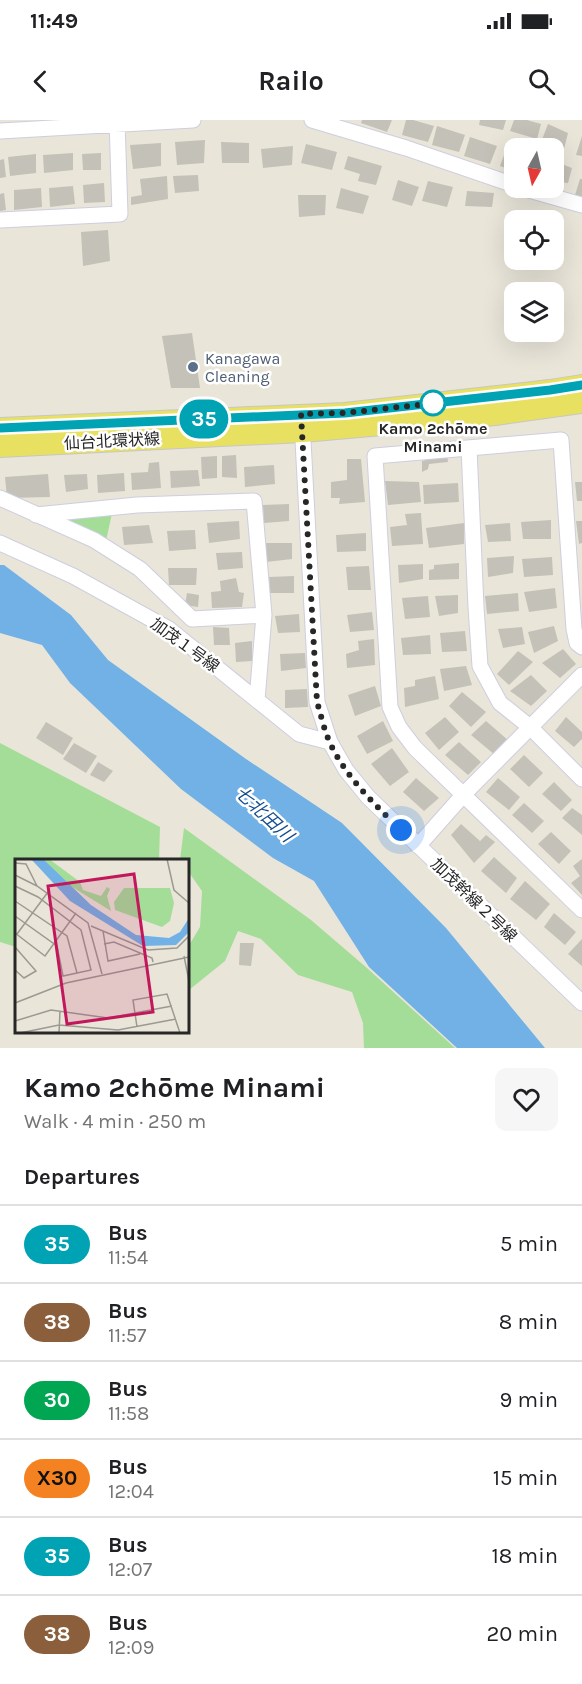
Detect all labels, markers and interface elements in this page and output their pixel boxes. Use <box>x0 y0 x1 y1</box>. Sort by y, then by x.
text: 11:49 <box>30 8 78 34</box>
icon: back <box>24 65 57 98</box>
text: Railo <box>258 65 324 97</box>
icon: search <box>525 65 558 98</box>
north arrow <box>504 138 564 198</box>
map controls <box>504 138 564 342</box>
button: locate <box>504 210 564 270</box>
button: layers <box>504 282 564 342</box>
place label: Kanagawa Cleaning <box>205 349 280 386</box>
marker: Kanagawa Cleaning <box>186 360 200 374</box>
marker: Kamo 2chōme Minami <box>420 390 446 416</box>
line badge: 35 <box>177 400 231 438</box>
text: 35 <box>191 407 217 431</box>
place label: Kamo 2chōme Minami <box>379 419 487 456</box>
street label: 仙台北環状線 <box>64 429 160 453</box>
street label: 加茂１号線 <box>147 614 223 676</box>
water label: 七北田川 <box>230 781 299 848</box>
your location <box>386 815 416 845</box>
street label: 加茂幹線２号線 <box>427 854 521 946</box>
inset map <box>15 859 189 1033</box>
button: heart <box>495 1068 558 1131</box>
text: Kamo 2chōme Minami <box>24 1071 325 1104</box>
text: Walk · 4 min · 250 m <box>24 1110 206 1133</box>
text: Departures <box>24 1164 140 1190</box>
text: Bus <box>108 1220 148 1246</box>
text: 5 min <box>500 1231 558 1257</box>
text: 35 <box>44 1232 70 1256</box>
text: 11:54 <box>108 1246 148 1269</box>
text: Bus <box>108 1298 148 1324</box>
text: 8 min <box>499 1309 558 1335</box>
text: 38 <box>44 1310 70 1334</box>
text: 11:57 <box>108 1324 147 1347</box>
text: Bus <box>108 1376 148 1402</box>
text: 9 min <box>500 1387 558 1413</box>
text: 30 <box>44 1388 70 1412</box>
text: 11:58 <box>108 1402 149 1425</box>
text: Bus <box>108 1454 148 1480</box>
text: 15 min <box>493 1465 558 1491</box>
text: X30 <box>37 1466 77 1490</box>
text: 12:04 <box>108 1480 154 1503</box>
text: Bus <box>108 1532 148 1558</box>
text: 18 min <box>492 1543 558 1569</box>
text: 35 <box>44 1544 70 1568</box>
text: 12:07 <box>108 1558 152 1581</box>
text: Bus <box>108 1610 148 1636</box>
text: 20 min <box>487 1621 558 1647</box>
text: 38 <box>44 1622 70 1646</box>
text: 12:09 <box>108 1636 154 1659</box>

